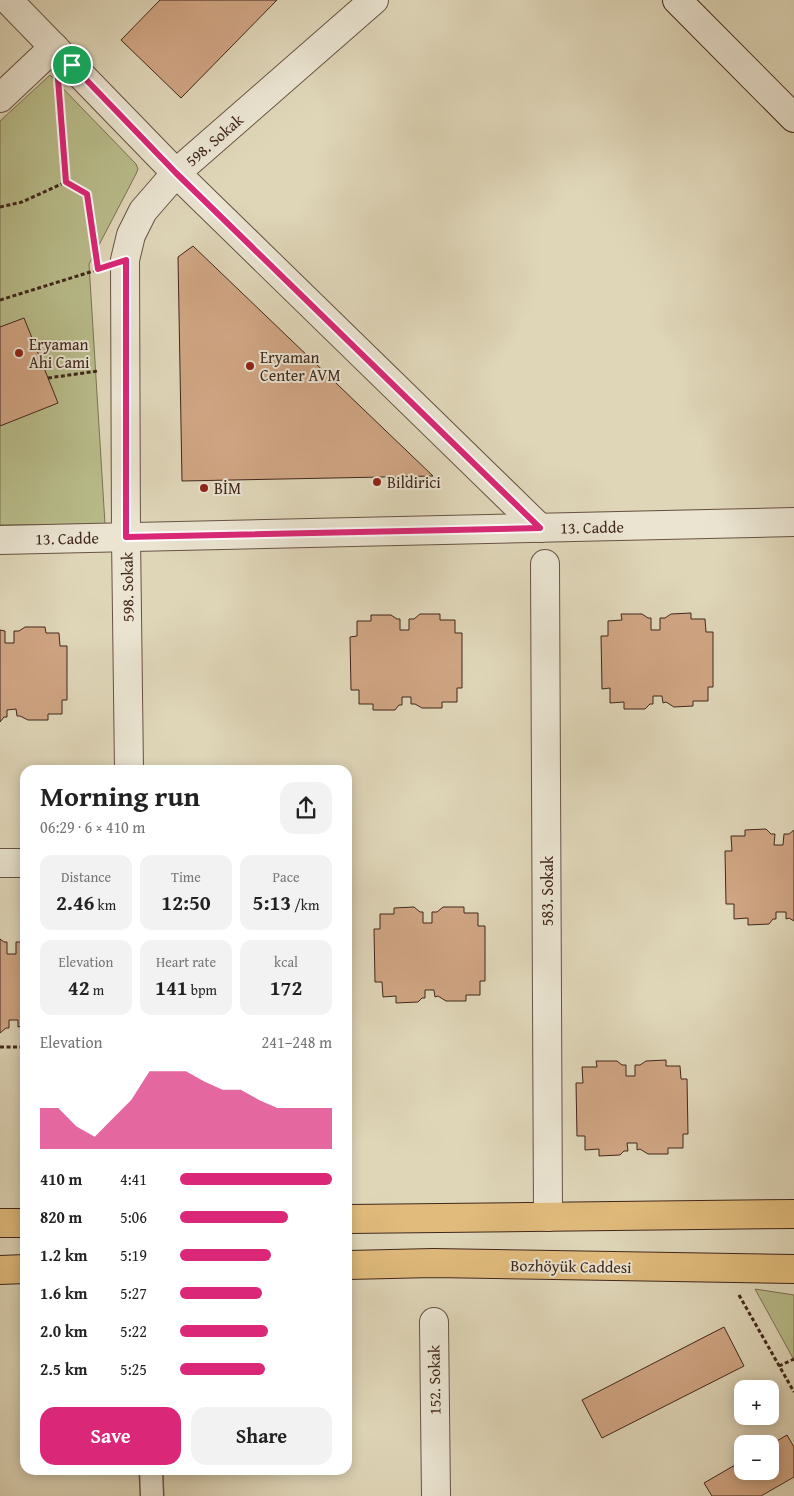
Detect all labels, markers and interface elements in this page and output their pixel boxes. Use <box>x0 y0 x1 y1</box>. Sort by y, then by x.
pin <box>51 44 93 86</box>
icon: arrive <box>58 51 86 79</box>
street label: 598. Sokak <box>180 107 249 172</box>
place label: Eryaman Ahi Cami <box>29 332 90 374</box>
place label: Eryaman Center AVM <box>260 345 341 387</box>
marker: Eryaman Ahi Cami <box>13 347 25 359</box>
marker: Eryaman Center AVM <box>244 360 256 372</box>
place label: Bildirici <box>387 470 441 494</box>
place label: BİM <box>214 476 241 500</box>
marker: Bildirici <box>371 476 383 488</box>
marker: BİM <box>198 482 210 494</box>
street label: 13. Cadde <box>560 514 624 540</box>
street label: 13. Cadde <box>35 525 99 551</box>
street label: 598. Sokak <box>114 551 140 622</box>
text: Morning run <box>40 775 200 816</box>
button: share <box>280 782 332 834</box>
text: 06:29 · 6 × 410 m <box>40 815 145 839</box>
street label: 583. Sokak <box>535 855 559 926</box>
text: Distance <box>61 867 111 887</box>
text: Time <box>171 867 201 887</box>
text: Pace <box>273 867 299 887</box>
text: 2.46 <box>56 887 94 918</box>
text: 12:50 <box>161 887 211 918</box>
text: 5:13 <box>253 887 291 918</box>
text: km <box>94 895 116 915</box>
text: /km <box>291 895 319 915</box>
text: Elevation <box>59 952 113 972</box>
text: Heart rate <box>156 952 216 972</box>
text: kcal <box>274 952 298 972</box>
text: 42 <box>68 972 90 1003</box>
text: 141 <box>155 972 188 1003</box>
text: 172 <box>270 972 302 1003</box>
text: m <box>90 980 104 1000</box>
text: bpm <box>188 980 217 1000</box>
text: Elevation <box>40 1030 103 1054</box>
text: 241–248 m <box>262 1030 332 1054</box>
text: 410 m <box>40 1167 82 1191</box>
text: 4:41 <box>120 1167 147 1191</box>
text: 820 m <box>40 1205 82 1229</box>
text: 5:06 <box>120 1205 147 1229</box>
text: 1.2 km <box>40 1243 87 1267</box>
text: 5:19 <box>120 1243 147 1267</box>
street label: Bozhöyük Caddesi <box>510 1253 632 1279</box>
text: 1.6 km <box>40 1281 87 1305</box>
text: 5:27 <box>120 1281 147 1305</box>
text: 2.0 km <box>40 1319 87 1343</box>
text: 5:22 <box>120 1319 147 1343</box>
street label: 152. Sokak <box>421 1344 447 1415</box>
text: 2.5 km <box>40 1357 87 1381</box>
text: 5:25 <box>120 1357 147 1381</box>
map controls <box>734 1380 779 1480</box>
button: + <box>734 1380 779 1425</box>
button: Save <box>40 1407 181 1465</box>
button: Share <box>191 1407 332 1465</box>
button: − <box>734 1435 779 1480</box>

